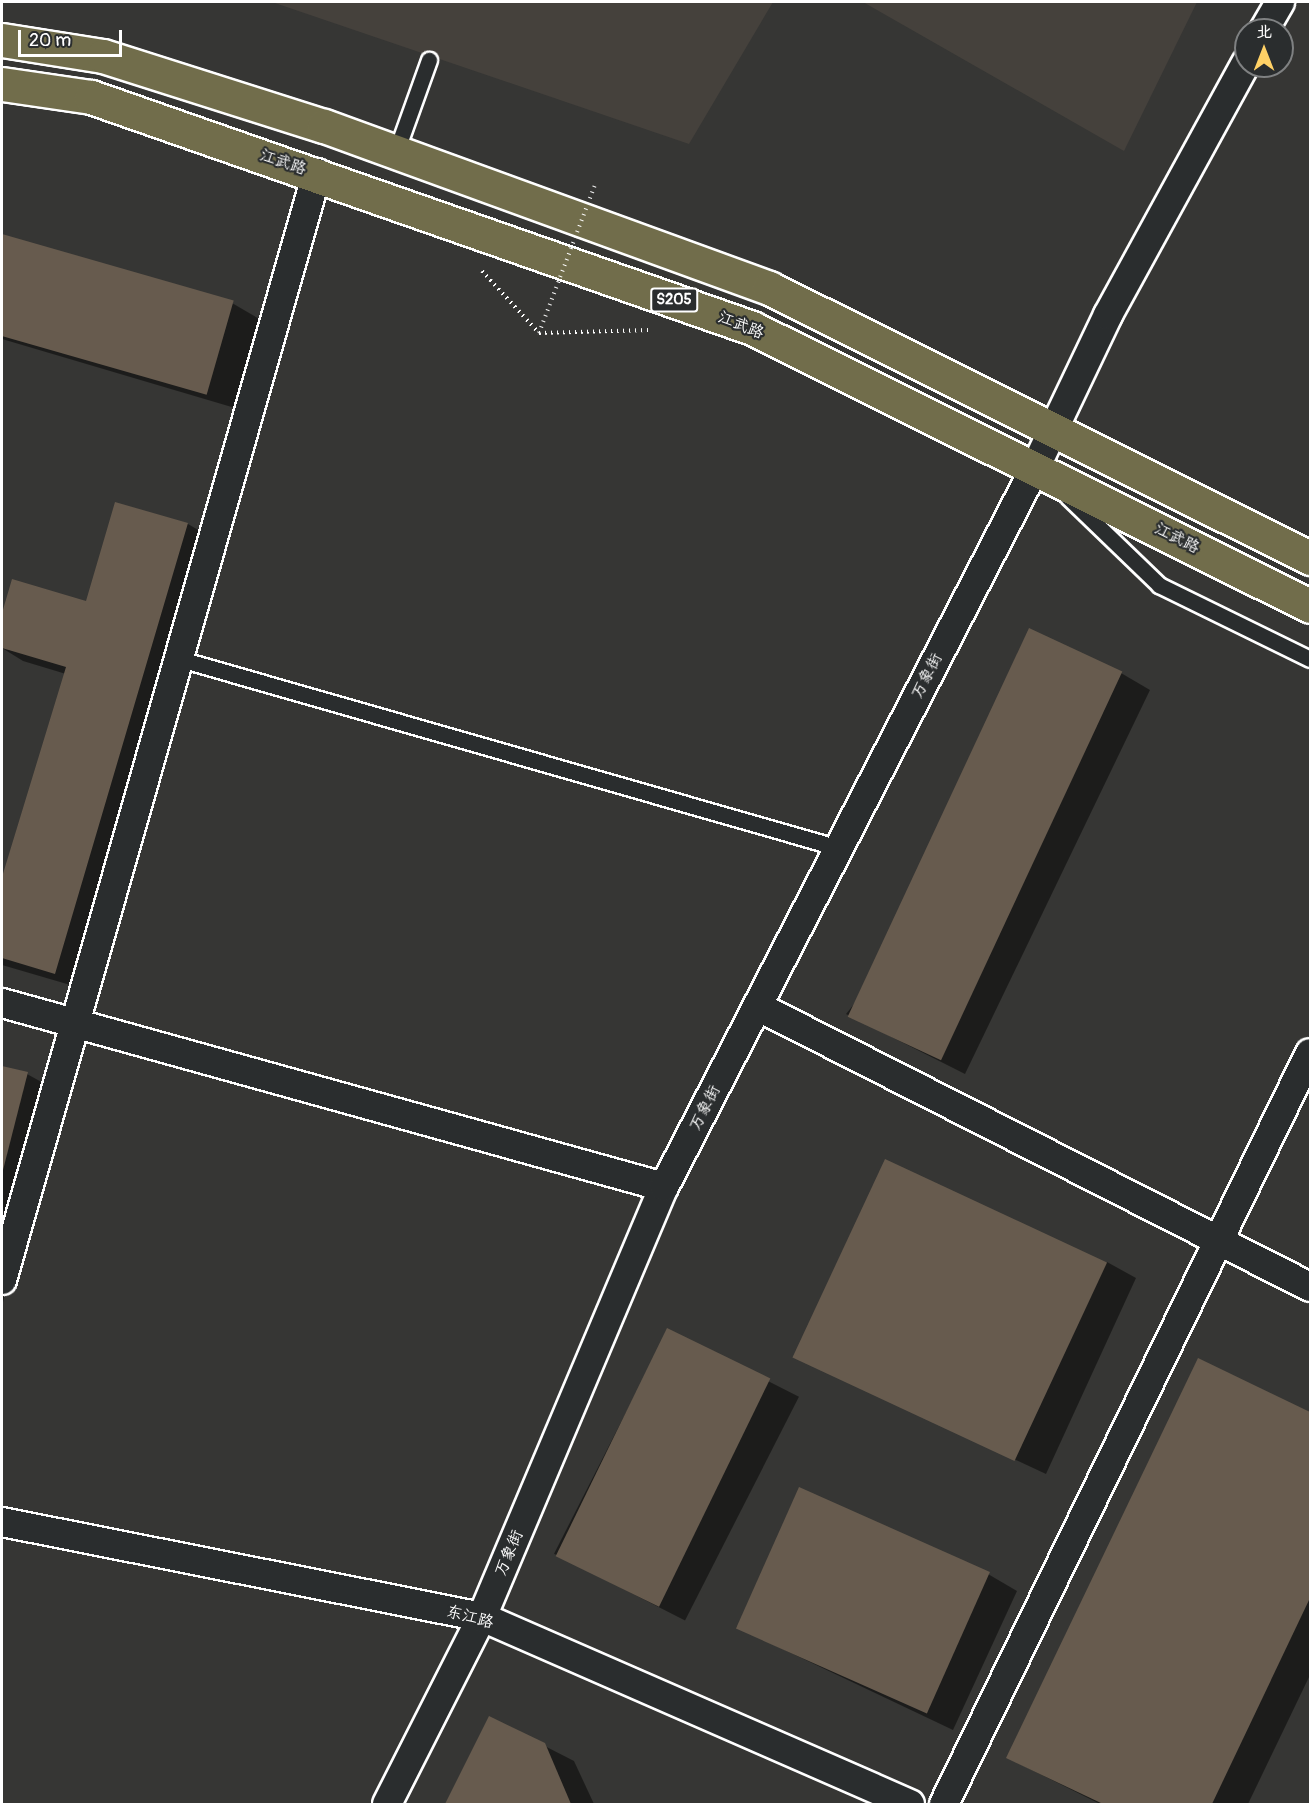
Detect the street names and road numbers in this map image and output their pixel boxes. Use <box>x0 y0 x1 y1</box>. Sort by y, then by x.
street label: 江武路 <box>257 145 309 179</box>
road number: S205 <box>650 288 698 312</box>
street label: 江武路 <box>715 307 767 343</box>
street label: 江武路 <box>1151 519 1203 557</box>
street label: 万象街 <box>908 650 946 702</box>
street label: 万象街 <box>686 1082 724 1134</box>
street label: 万象街 <box>491 1527 527 1579</box>
street label: 东江路 <box>444 1602 496 1632</box>

